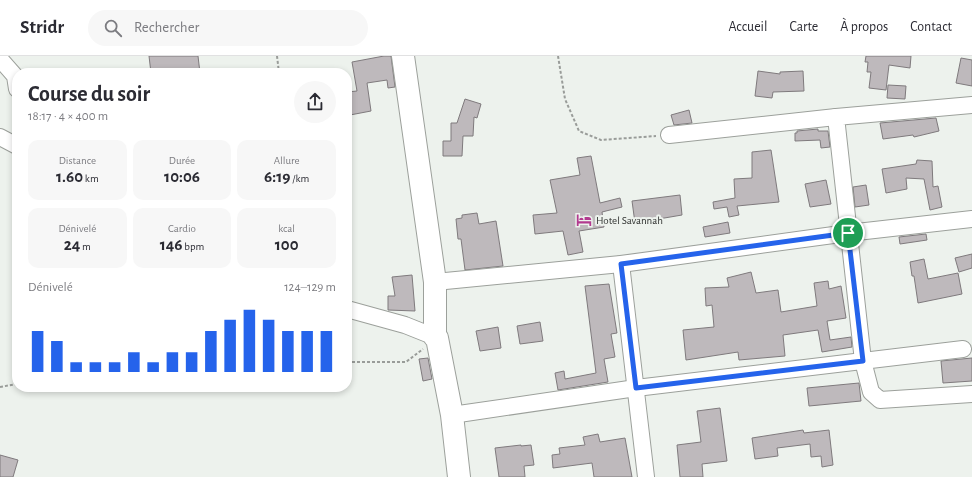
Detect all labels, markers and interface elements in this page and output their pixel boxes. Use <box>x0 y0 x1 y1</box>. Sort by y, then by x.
search box <box>88 10 368 46</box>
icon: search <box>102 17 124 39</box>
text: Stridr <box>20 18 64 37</box>
text: Rechercher <box>134 20 199 35</box>
text: Accueil <box>728 20 767 34</box>
text: Carte <box>789 20 818 34</box>
text: À propos <box>840 20 888 34</box>
text: Contact <box>910 20 952 34</box>
button: share <box>294 81 336 123</box>
text: Course du soir <box>28 83 150 105</box>
text: 18:17 · 4 × 400 m <box>28 110 108 123</box>
text: Distance <box>59 155 96 166</box>
text: Durée <box>169 155 195 166</box>
text: Allure <box>274 155 300 166</box>
text: 1.60 <box>56 168 83 185</box>
text: 10:06 <box>164 168 200 185</box>
text: 6:19 <box>264 168 290 185</box>
text: km <box>83 173 99 184</box>
text: /km <box>290 173 309 184</box>
hotel icon: Hotel Savannah <box>575 211 593 229</box>
place label: Hotel Savannah <box>596 215 663 226</box>
pin <box>831 216 865 250</box>
icon: arrive <box>837 222 859 244</box>
text: Dénivelé <box>58 223 96 234</box>
text: Cardio <box>168 223 196 234</box>
text: kcal <box>278 223 295 234</box>
text: 24 <box>64 236 80 253</box>
text: 146 <box>160 236 183 253</box>
text: 100 <box>275 236 299 253</box>
text: m <box>80 241 91 252</box>
text: bpm <box>183 241 204 252</box>
text: Dénivelé <box>28 281 73 294</box>
text: 124–129 m <box>284 281 336 294</box>

